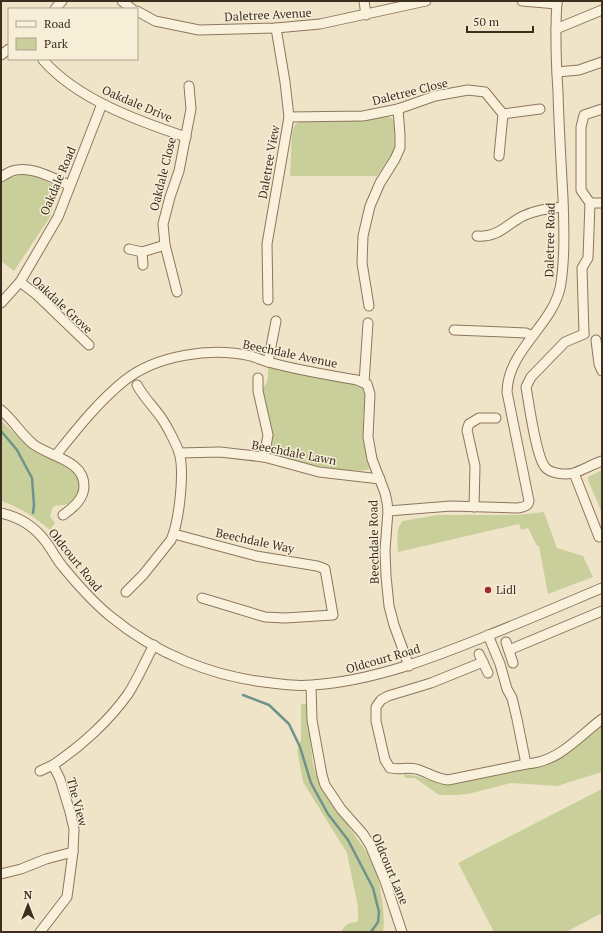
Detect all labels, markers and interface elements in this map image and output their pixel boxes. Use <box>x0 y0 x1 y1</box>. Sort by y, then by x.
street label: Daletree Avenue <box>224 5 312 24</box>
legend <box>8 8 138 60</box>
scale bar <box>467 8 533 34</box>
text: 50 m <box>473 14 500 29</box>
text: Road <box>44 16 71 31</box>
text: Park <box>44 36 69 51</box>
street label: Daletree Close <box>370 75 449 108</box>
street label: Oakdale Drive <box>100 82 175 125</box>
street label: Daletree View <box>255 124 282 200</box>
street label: Oakdale Close <box>146 135 179 212</box>
street label: Oakdale Road <box>36 144 79 217</box>
street label: Daletree Road <box>541 202 558 278</box>
street label: Oakdale Grove <box>29 273 96 337</box>
street label: Beechdale Avenue <box>241 336 339 371</box>
street label: Beechdale Lawn <box>251 437 338 468</box>
street label: Beechdale Road <box>365 499 382 584</box>
street label: Oldcourt Road <box>45 525 106 595</box>
street label: Beechdale Way <box>214 525 297 556</box>
place label: Lidl <box>496 582 517 597</box>
marker: Lidl <box>483 585 493 595</box>
street label: Oldcourt Road <box>344 641 422 676</box>
street label: The View <box>64 776 91 828</box>
street label: Oldcourt Lane <box>369 831 412 907</box>
north arrow <box>8 885 48 925</box>
text: N <box>24 888 33 902</box>

